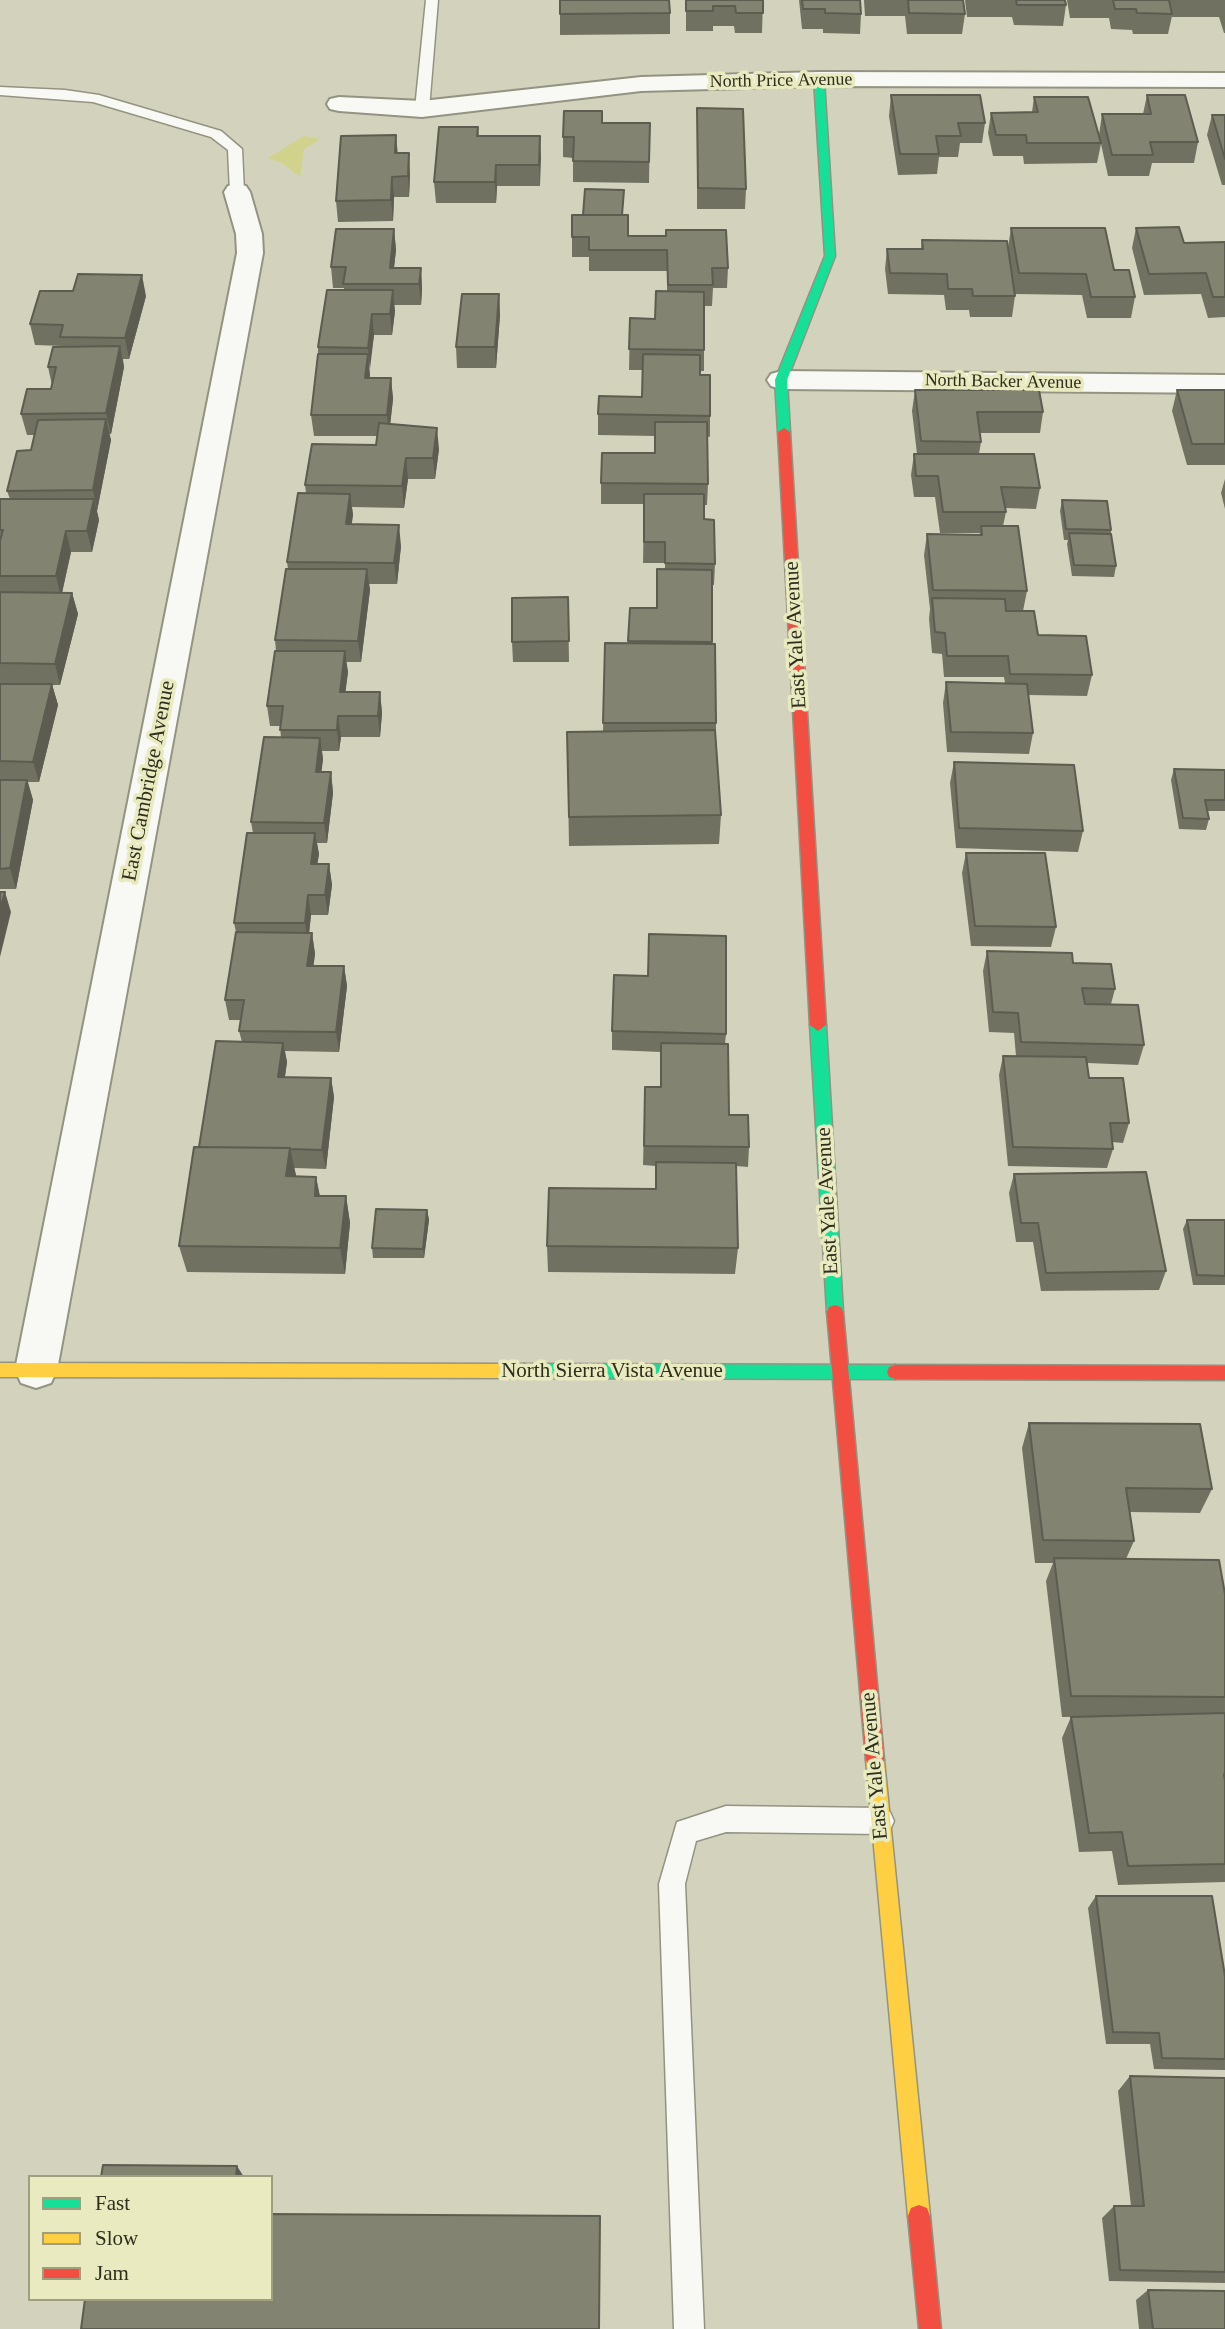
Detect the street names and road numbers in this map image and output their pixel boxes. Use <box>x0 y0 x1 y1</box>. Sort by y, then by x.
street label: North Price Avenue <box>710 69 852 93</box>
street label: North Backer Avenue <box>925 370 1081 394</box>
street label: East Yale Avenue <box>780 560 812 710</box>
street label: East Cambridge Avenue <box>117 679 181 883</box>
street label: East Yale Avenue <box>812 1126 844 1276</box>
street label: North Sierra Vista Avenue <box>501 1358 723 1384</box>
street label: East Yale Avenue <box>856 1691 894 1841</box>

